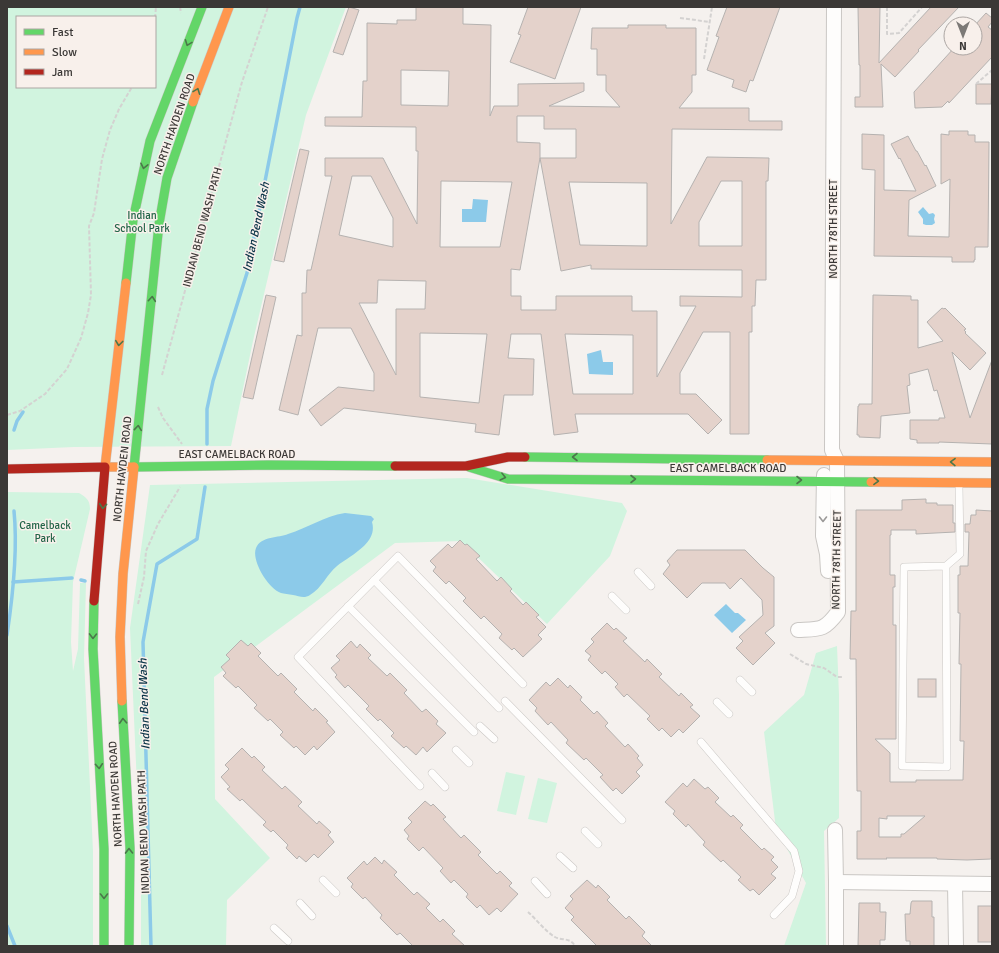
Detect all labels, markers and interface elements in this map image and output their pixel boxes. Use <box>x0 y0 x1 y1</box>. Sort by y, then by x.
legend <box>16 16 156 88</box>
north arrow <box>943 16 983 56</box>
text: Fast <box>52 25 73 40</box>
text: N <box>959 39 967 52</box>
one-way arrow <box>184 40 192 47</box>
text: Slow <box>52 45 77 60</box>
text: Jam <box>52 65 73 80</box>
street label: NORTH HAYDEN ROAD <box>151 72 198 176</box>
one-way arrow <box>193 87 201 94</box>
one-way arrow <box>141 163 149 169</box>
street label: INDIAN BEND WASH PATH <box>180 166 225 289</box>
street label: NORTH 78TH STREET <box>827 179 840 279</box>
water label: Indian Bend Wash <box>240 180 273 273</box>
park label: Indian School Park <box>114 209 170 235</box>
one-way arrow <box>147 296 156 302</box>
one-way arrow <box>115 340 124 346</box>
street label: NORTH HAYDEN ROAD <box>110 416 135 523</box>
one-way arrow <box>134 425 143 431</box>
street label: EAST CAMELBACK ROAD <box>179 448 295 461</box>
one-way arrow <box>572 453 578 462</box>
one-way arrow <box>950 458 956 466</box>
street label: EAST CAMELBACK ROAD <box>670 462 786 475</box>
one-way arrow <box>499 472 506 481</box>
one-way arrow <box>630 475 636 484</box>
one-way arrow <box>796 476 802 484</box>
one-way arrow <box>873 477 879 485</box>
one-way arrow <box>98 503 107 509</box>
street label: NORTH 78TH STREET <box>829 510 844 610</box>
one-way arrow <box>819 516 827 522</box>
park label: Camelback Park <box>19 519 71 545</box>
one-way arrow <box>89 633 97 639</box>
water label: Indian Bend Wash <box>135 658 154 750</box>
one-way arrow <box>118 718 127 724</box>
street label: NORTH HAYDEN ROAD <box>106 741 125 847</box>
one-way arrow <box>94 763 103 769</box>
street label: INDIAN BEND WASH PATH <box>135 770 152 894</box>
one-way arrow <box>125 848 134 854</box>
one-way arrow <box>100 893 108 899</box>

